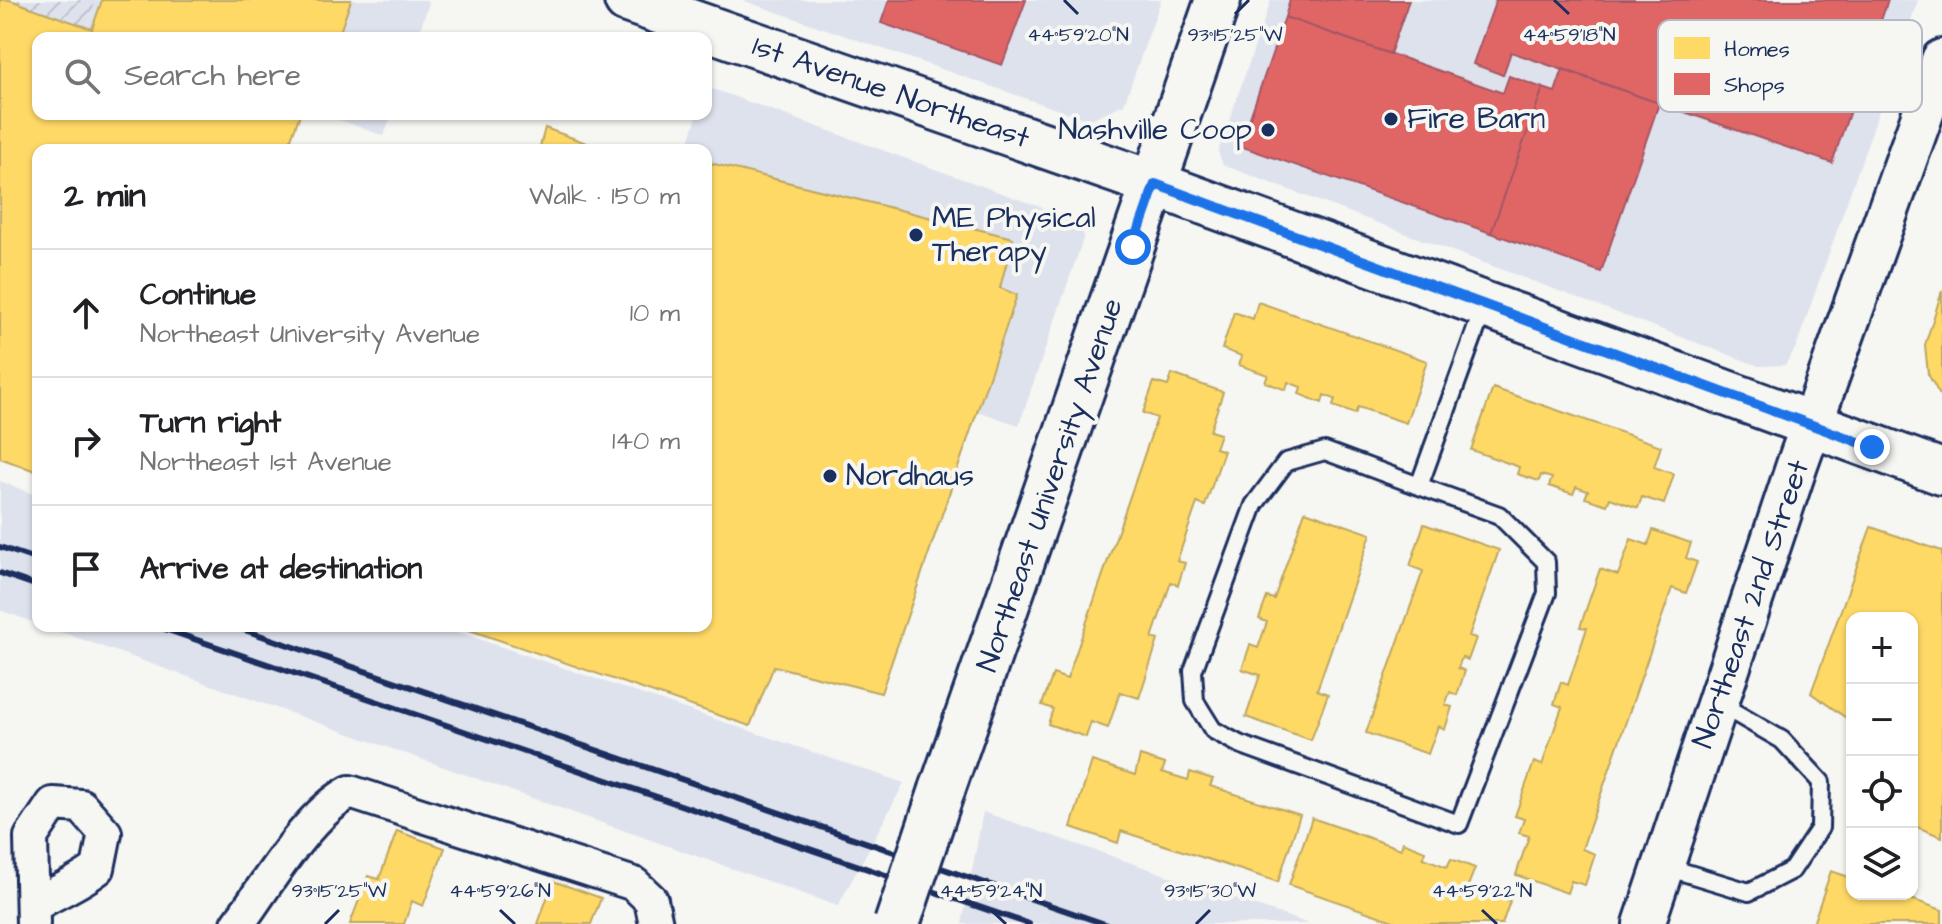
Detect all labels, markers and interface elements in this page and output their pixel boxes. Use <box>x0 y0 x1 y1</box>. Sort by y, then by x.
legend <box>1658 20 1922 112</box>
text: 44°59'20"N <box>1027 21 1129 49</box>
text: 93°15'25"W <box>1187 21 1283 49</box>
text: 44°59'18"N <box>1522 21 1616 49</box>
street label: 1st Avenue Northeast <box>747 25 1035 159</box>
search box <box>32 32 712 120</box>
text: Homes <box>1724 34 1790 65</box>
icon: search <box>60 54 104 98</box>
text: Search here <box>124 55 301 97</box>
text: Shops <box>1724 70 1785 101</box>
place label: Fire Barn <box>1407 98 1545 140</box>
place label: Nashville Coop <box>1059 109 1252 151</box>
marker: Fire Barn <box>1382 110 1400 128</box>
marker: Nashville Coop <box>1259 121 1277 139</box>
text: 2 min <box>64 172 146 220</box>
text: Walk · 150 m <box>529 178 680 214</box>
place label: ME Physical Therapy <box>932 197 1096 274</box>
marker: ME Physical Therapy <box>907 226 925 244</box>
route start <box>1115 229 1151 265</box>
text: Continue <box>140 274 256 316</box>
icon: ahead <box>64 291 108 335</box>
street label: Northeast University Avenue <box>966 293 1135 678</box>
text: 10 m <box>630 295 680 331</box>
text: Northeast University Avenue <box>140 316 480 352</box>
text: Turn right <box>140 402 281 444</box>
icon: right <box>64 419 108 463</box>
text: 140 m <box>612 423 680 459</box>
route end <box>1854 429 1890 465</box>
text: Northeast 1st Avenue <box>140 444 392 480</box>
street label: Northeast 2nd Street <box>1682 454 1820 754</box>
place label: Nordhaus <box>846 455 974 497</box>
marker: Nordhaus <box>821 467 839 485</box>
icon: arrive <box>64 547 108 591</box>
text: Arrive at destination <box>140 548 422 590</box>
map controls <box>1846 612 1918 900</box>
button: + <box>1846 612 1918 684</box>
button: − <box>1846 684 1918 756</box>
button: locate <box>1846 756 1918 828</box>
button: layers <box>1846 828 1918 900</box>
text: 93°15'25"W <box>291 877 387 905</box>
text: 44°59'26"N <box>449 877 551 905</box>
text: 44°59'24"N <box>940 877 1042 905</box>
text: 93°15'30"W <box>1164 877 1256 905</box>
text: 44°59'22"N <box>1432 877 1532 905</box>

